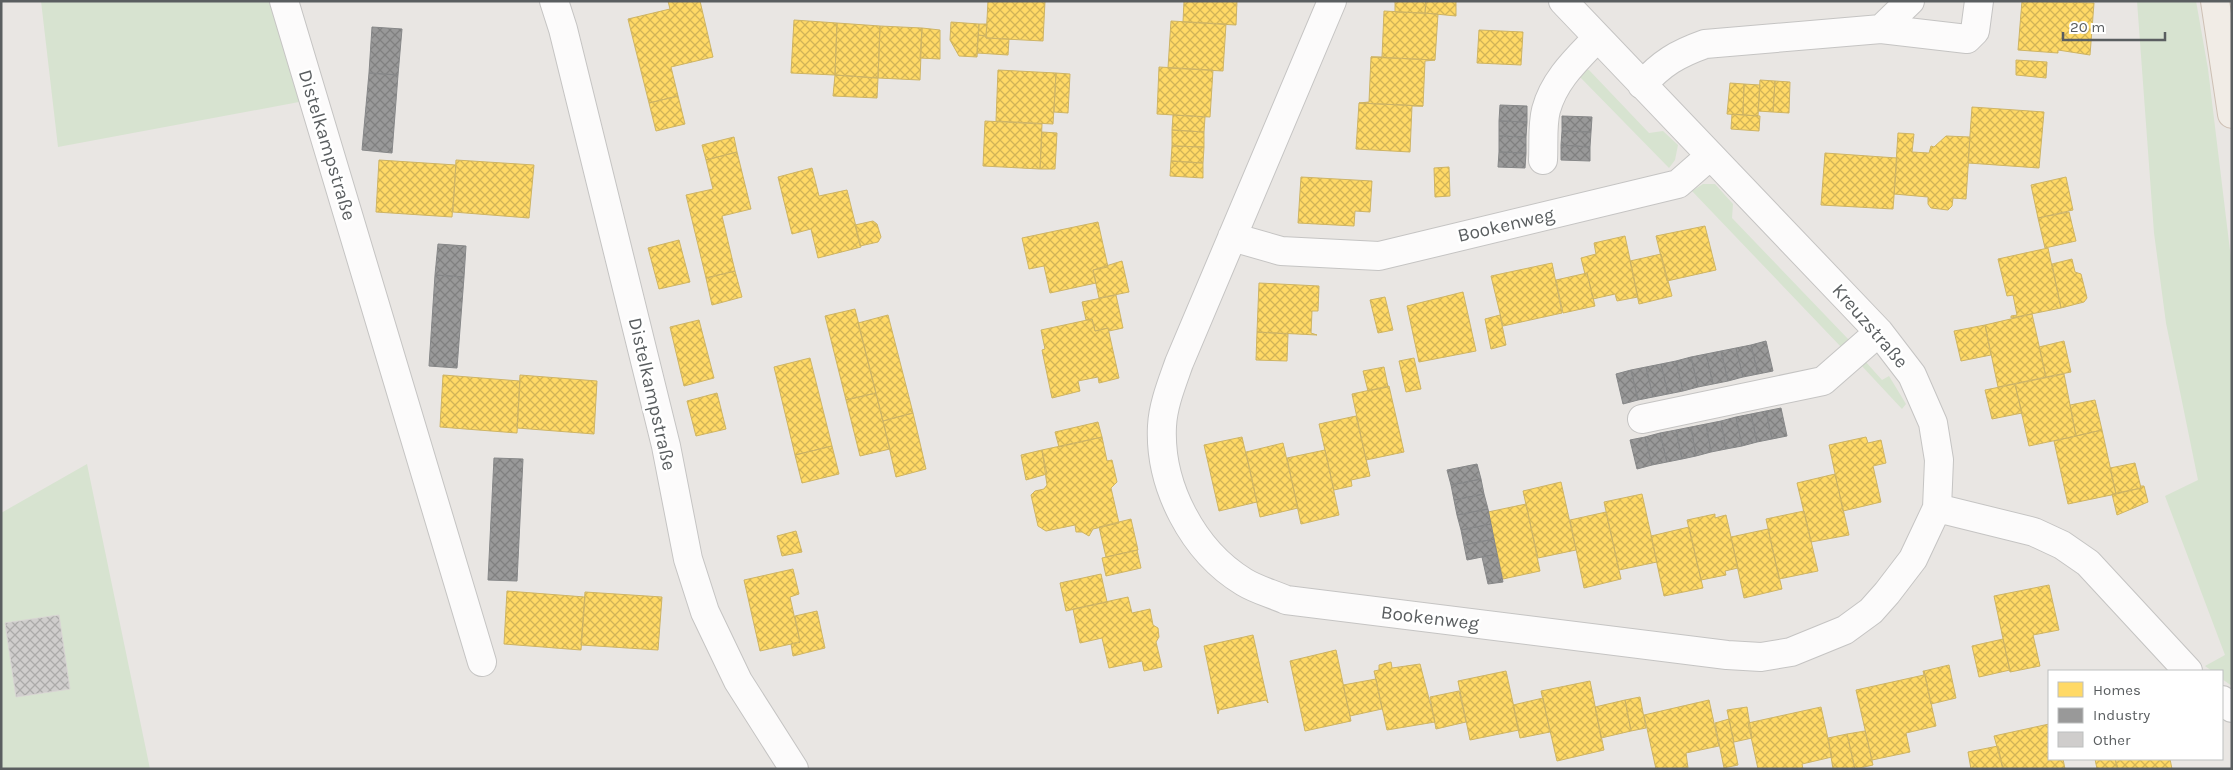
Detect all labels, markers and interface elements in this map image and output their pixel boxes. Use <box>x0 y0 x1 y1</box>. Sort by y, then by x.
scale bar <box>2063 10 2166 42</box>
text: 20 m <box>2070 18 2105 36</box>
street label: Distelkampstraße <box>294 67 360 223</box>
street label: Bookenweg <box>1455 203 1557 247</box>
street label: Kreuzstraße <box>1827 279 1913 373</box>
street label: Distelkampstraße <box>624 315 680 473</box>
street label: Bookenweg <box>1380 601 1481 635</box>
legend <box>2048 670 2223 760</box>
text: Homes <box>2093 681 2141 699</box>
text: Industry <box>2093 706 2150 724</box>
text: Other <box>2093 731 2131 749</box>

